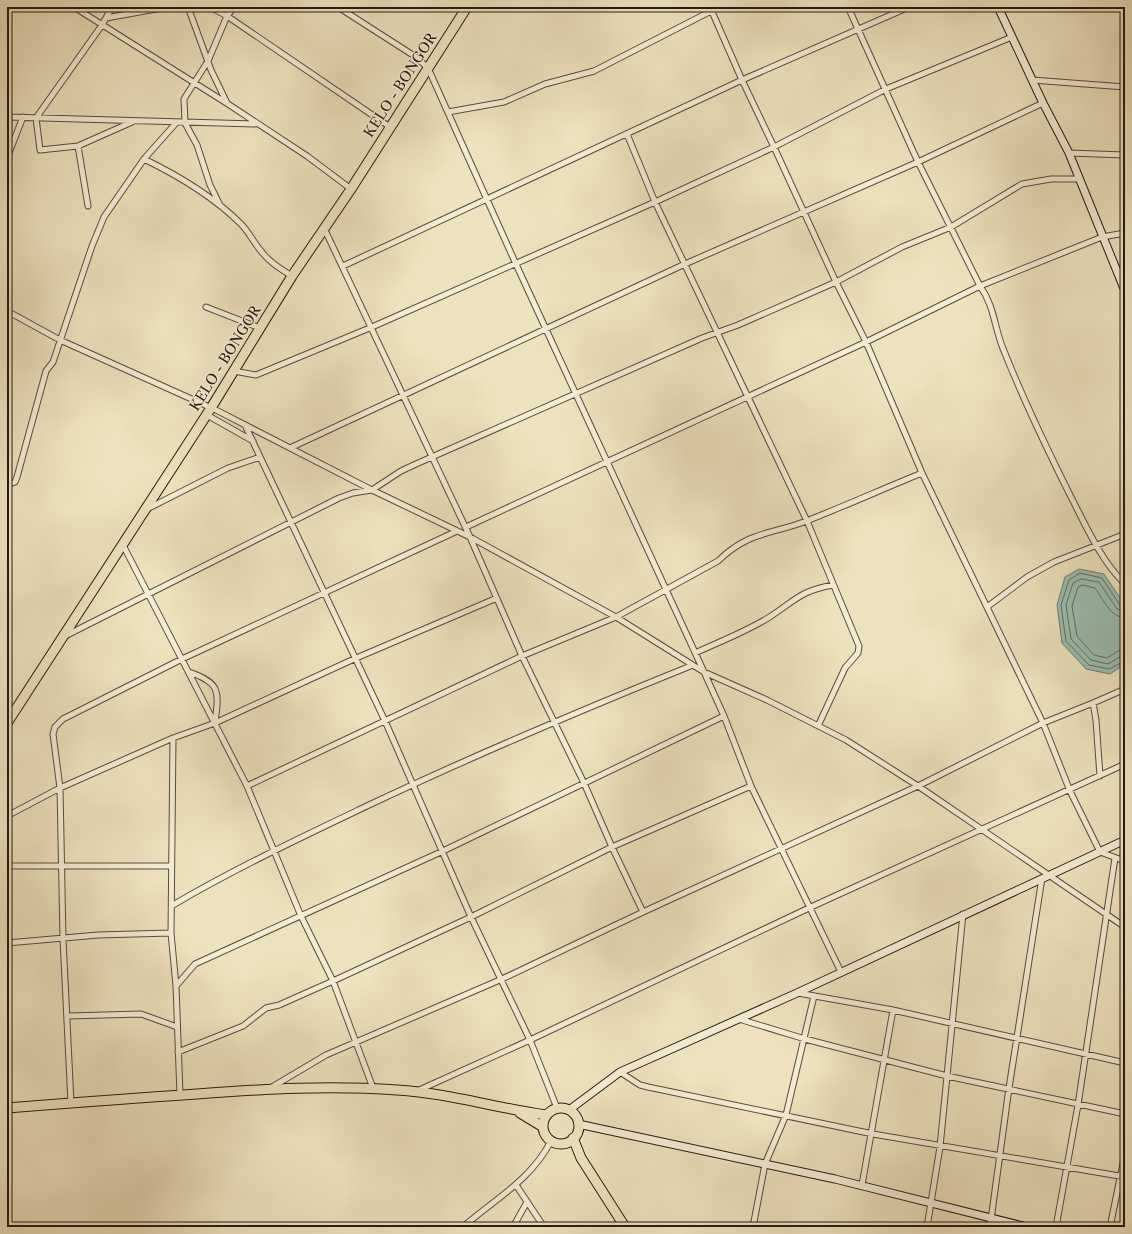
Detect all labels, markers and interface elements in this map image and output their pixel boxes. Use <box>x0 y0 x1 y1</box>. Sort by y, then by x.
street label: KELO - BONGOR <box>360 29 441 141</box>
street label: KELO - BONGOR <box>185 301 265 414</box>

